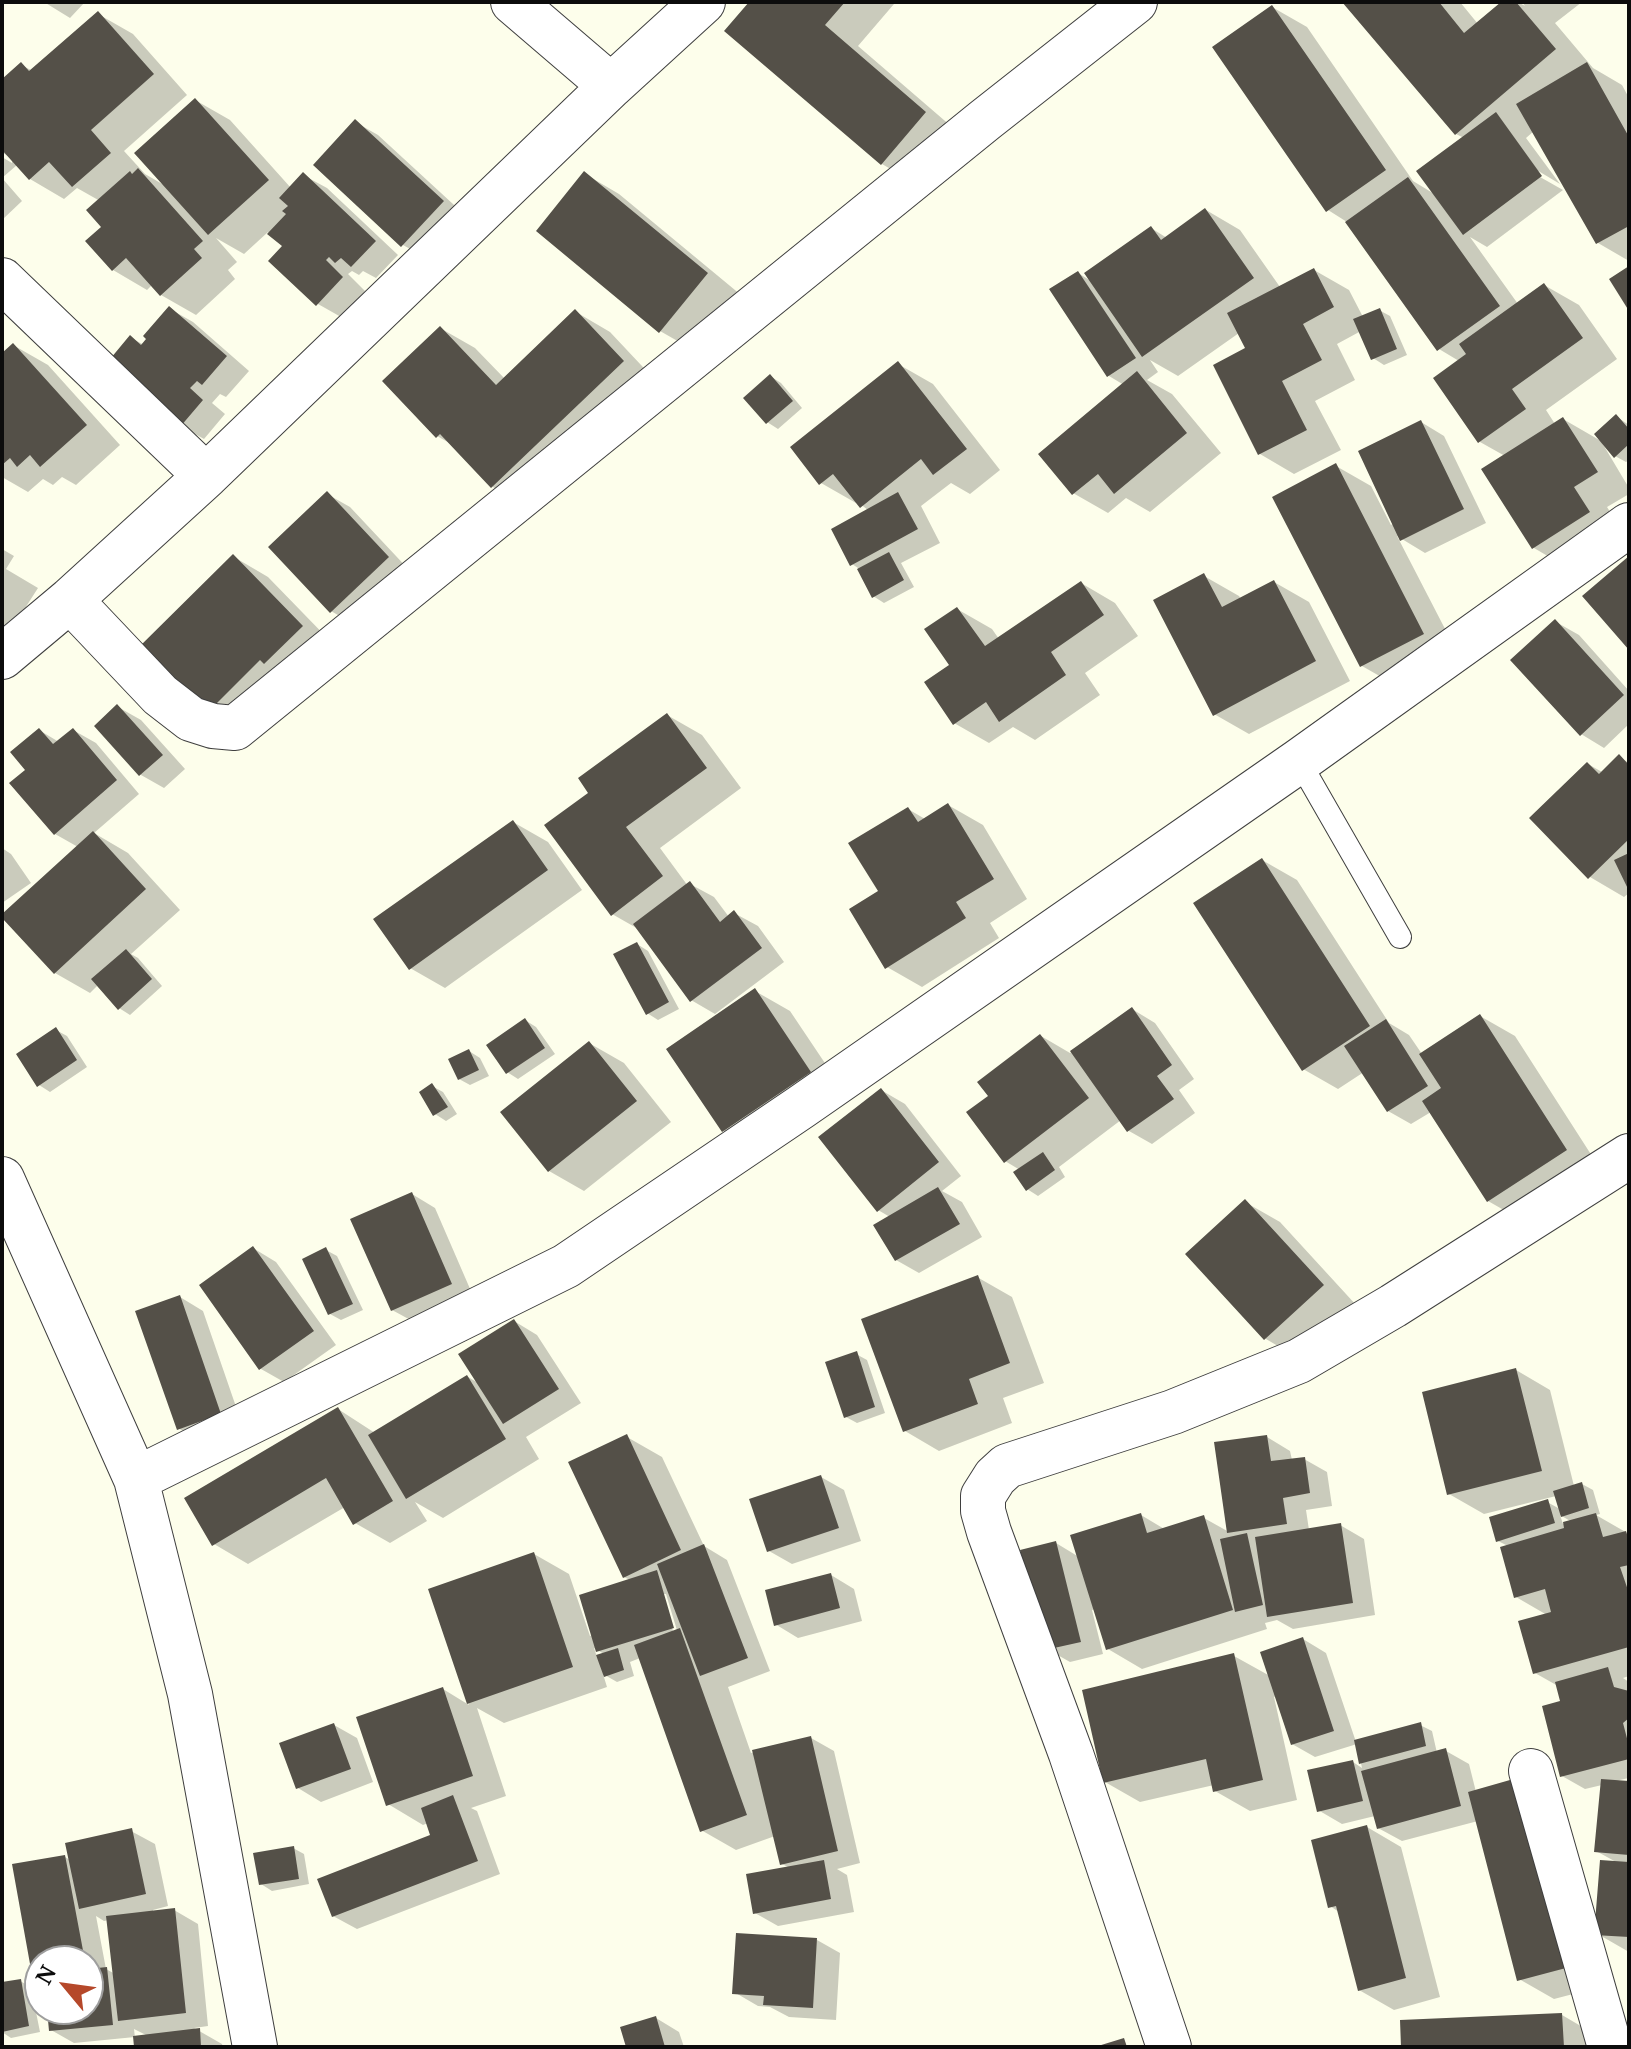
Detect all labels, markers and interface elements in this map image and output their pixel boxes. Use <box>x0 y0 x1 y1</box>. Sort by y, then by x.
north arrow <box>24 1945 104 2025</box>
text: N <box>27 1959 62 1989</box>

